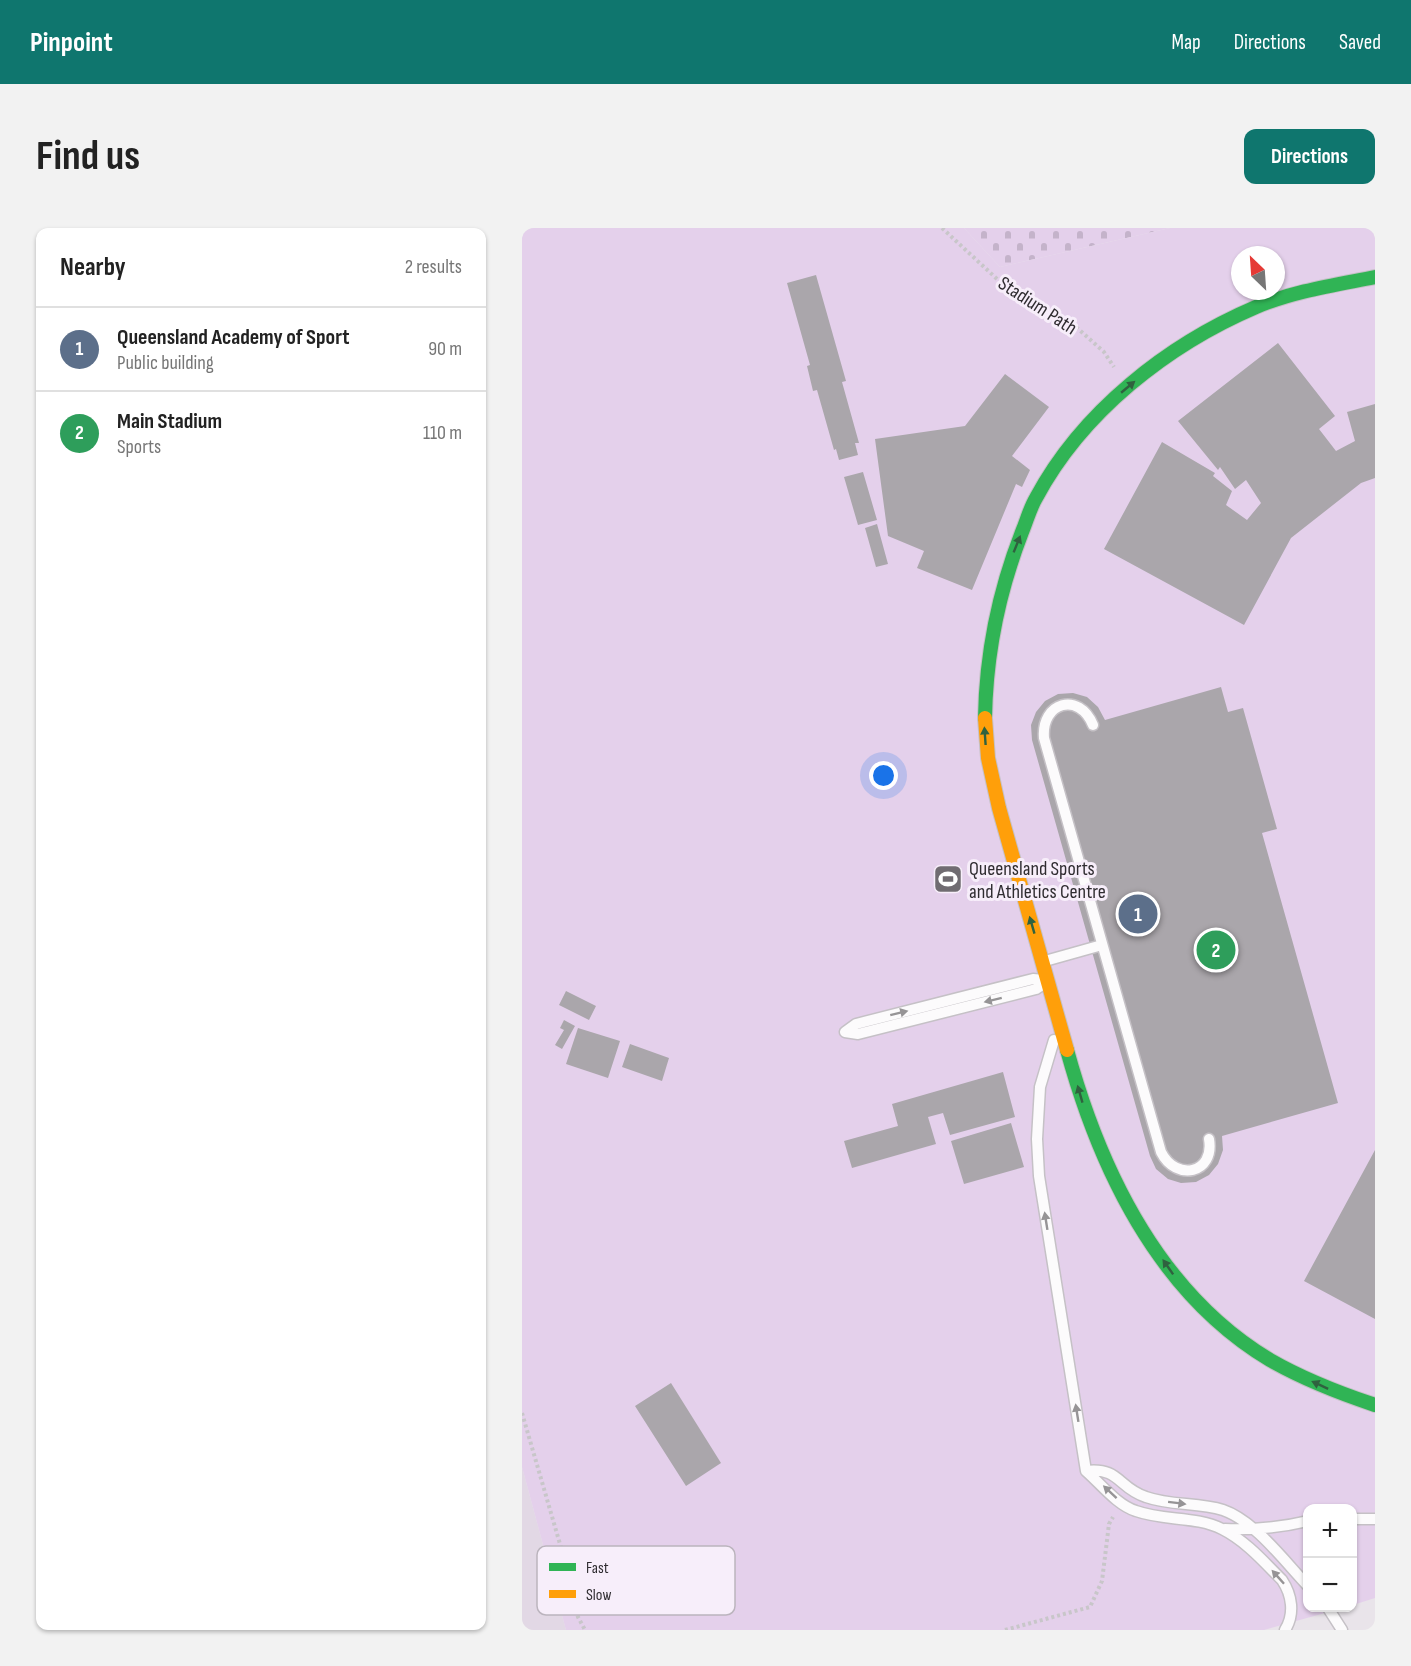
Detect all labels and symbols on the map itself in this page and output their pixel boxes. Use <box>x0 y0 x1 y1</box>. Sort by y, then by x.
north arrow <box>1231 246 1285 300</box>
street label: Stadium Path <box>993 271 1081 340</box>
one-way arrow <box>1120 381 1135 394</box>
one-way arrow <box>1013 535 1022 553</box>
one-way arrow <box>981 726 990 745</box>
your location <box>869 761 898 790</box>
place label: Queensland Sports and Athletics Centre <box>969 857 1106 904</box>
sports icon: Queensland Sports and Athletics Centre <box>932 863 964 895</box>
pin: 1 <box>1118 892 1158 936</box>
one-way arrow <box>1027 915 1036 933</box>
pin: 2 <box>1196 928 1236 972</box>
one-way arrow <box>984 995 1002 1005</box>
one-way arrow <box>890 1007 909 1017</box>
one-way arrow <box>1075 1085 1084 1103</box>
one-way arrow <box>1041 1211 1050 1230</box>
one-way arrow <box>1162 1260 1174 1276</box>
one-way arrow <box>1311 1380 1329 1390</box>
one-way arrow <box>1072 1403 1081 1422</box>
one-way arrow <box>1102 1485 1117 1499</box>
one-way arrow <box>1168 1499 1187 1508</box>
legend <box>537 1546 735 1615</box>
text: Fast <box>586 1559 609 1578</box>
one-way arrow <box>1271 1569 1285 1584</box>
text: Slow <box>586 1586 611 1605</box>

